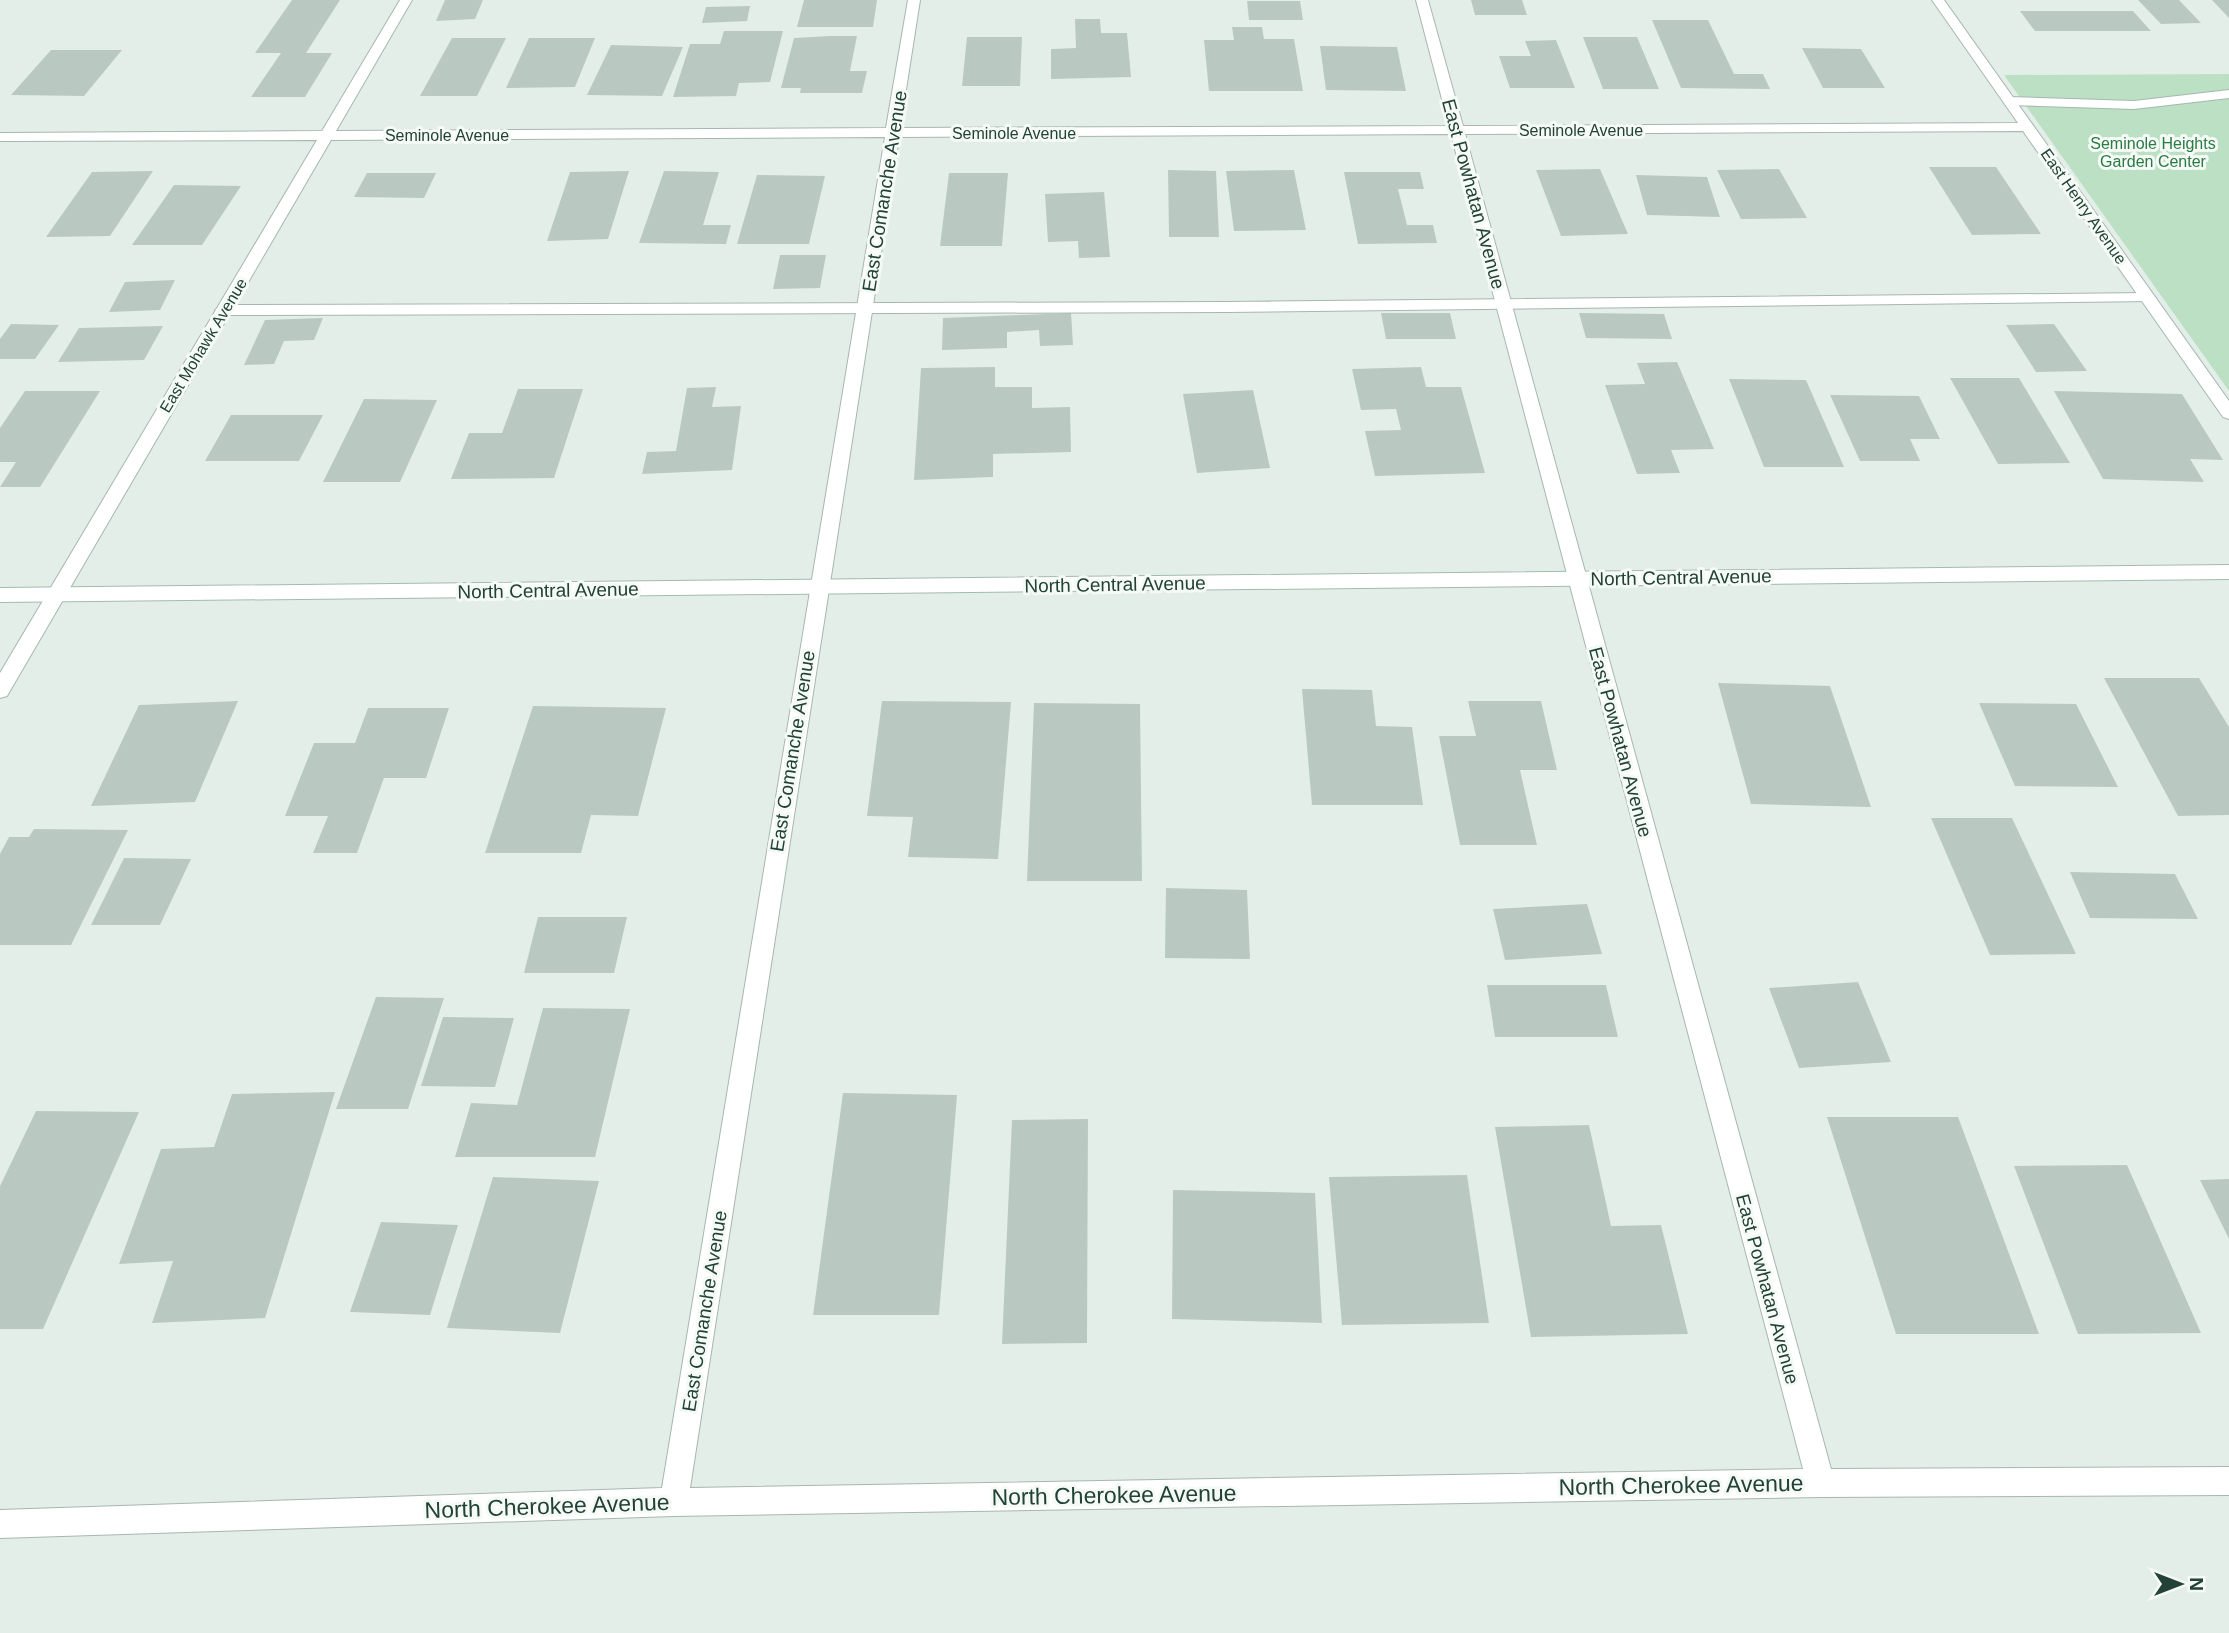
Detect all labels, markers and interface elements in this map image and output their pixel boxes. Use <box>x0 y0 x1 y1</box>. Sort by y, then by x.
street label: East Comanche Avenue <box>858 89 911 293</box>
street label: East Powhatan Avenue <box>1438 97 1509 292</box>
street label: Seminole Avenue <box>1519 122 1643 139</box>
street label: Seminole Avenue <box>952 125 1076 142</box>
street label: Seminole Avenue <box>385 127 509 144</box>
park label: Seminole Heights Garden Center <box>2090 135 2216 170</box>
street label: East Henry Avenue <box>2037 145 2130 267</box>
street label: East Mohawk Avenue <box>157 275 250 415</box>
street label: North Central Avenue <box>1590 565 1772 590</box>
street label: North Central Avenue <box>1024 572 1206 597</box>
street label: North Central Avenue <box>457 578 639 603</box>
street label: East Powhatan Avenue <box>1585 645 1656 840</box>
street label: East Comanche Avenue <box>766 649 819 853</box>
street label: East Powhatan Avenue <box>1732 1192 1803 1387</box>
street label: East Comanche Avenue <box>678 1209 731 1413</box>
street label: North Cherokee Avenue <box>1558 1470 1804 1500</box>
street label: North Cherokee Avenue <box>991 1480 1237 1510</box>
street label: North Cherokee Avenue <box>424 1489 670 1523</box>
north arrow <box>2145 1549 2215 1619</box>
text: N <box>2186 1577 2207 1591</box>

